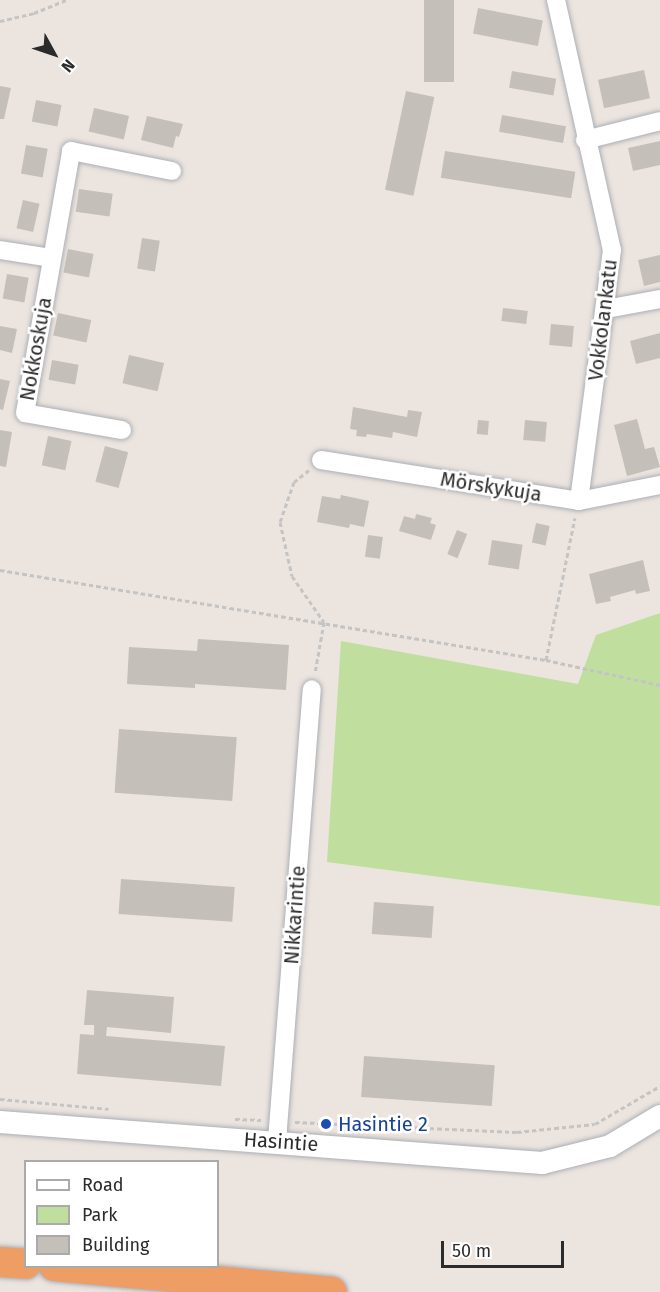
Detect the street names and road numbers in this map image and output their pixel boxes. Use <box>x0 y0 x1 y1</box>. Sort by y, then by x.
street label: Vokkolankatu <box>584 258 622 382</box>
street label: Nokkoskuja <box>15 295 57 403</box>
street label: Mörskykuja <box>439 467 543 507</box>
street label: Nikkarintie <box>280 865 310 965</box>
street label: Hasintie <box>243 1127 319 1157</box>

